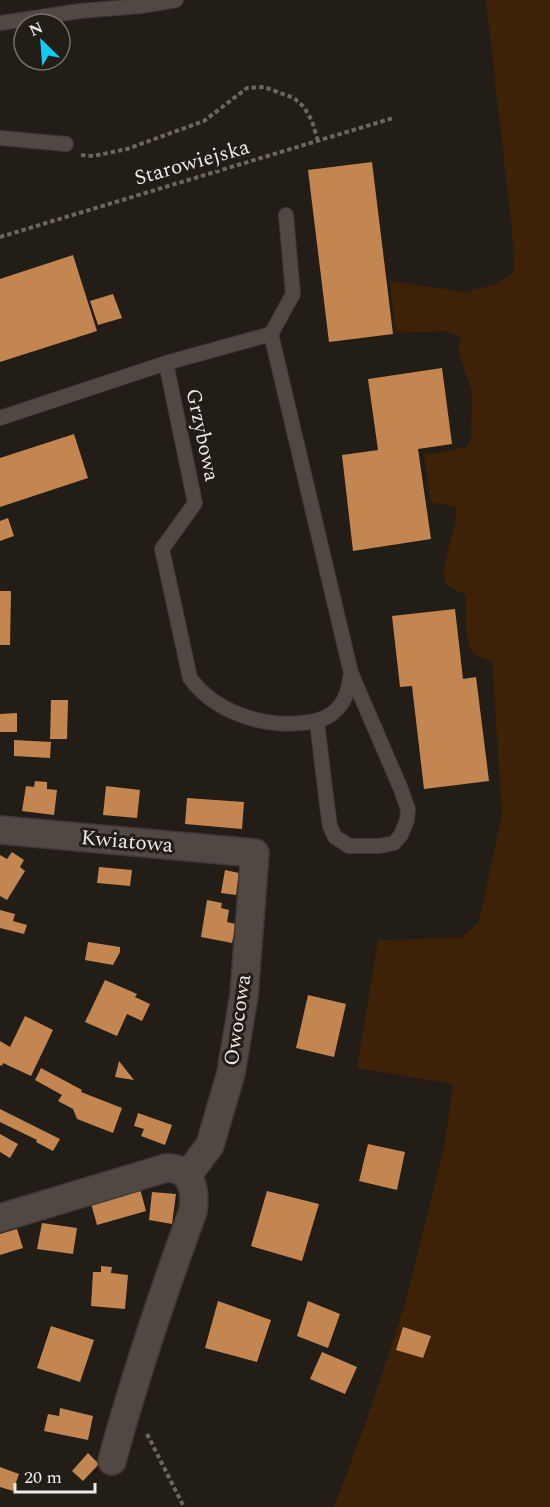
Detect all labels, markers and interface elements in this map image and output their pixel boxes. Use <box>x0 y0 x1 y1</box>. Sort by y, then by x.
north arrow <box>12 12 72 72</box>
text: N <box>25 16 47 43</box>
street label: Starowiejska <box>131 131 254 195</box>
street label: Grzybowa <box>177 386 228 485</box>
street label: Kwiatowa <box>80 822 175 862</box>
street label: Owocowa <box>216 971 260 1068</box>
scale bar <box>15 1456 94 1494</box>
text: 20 m <box>24 1464 62 1491</box>

